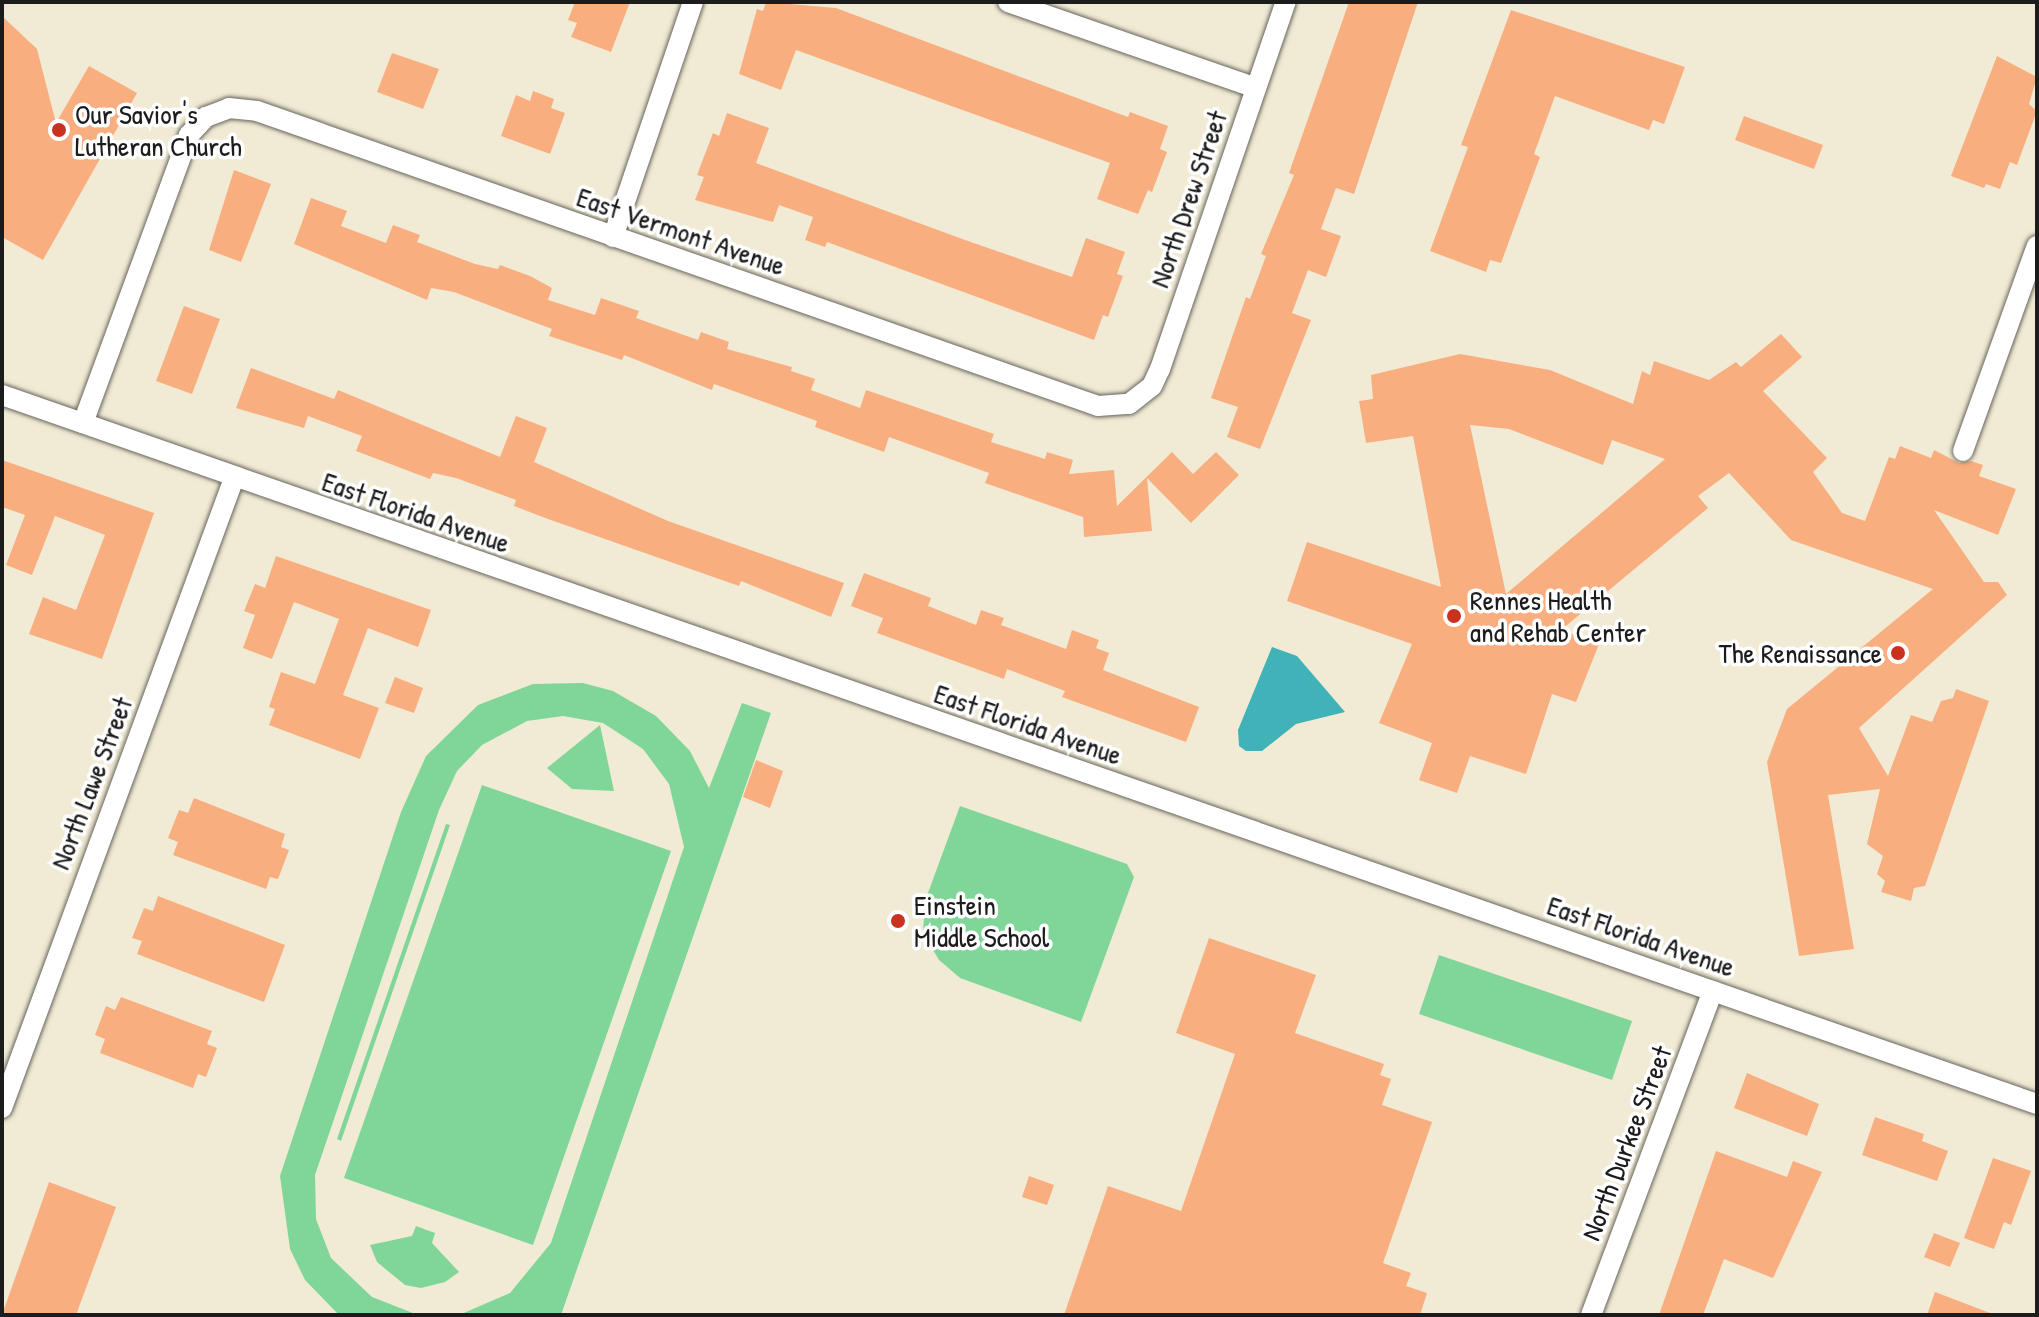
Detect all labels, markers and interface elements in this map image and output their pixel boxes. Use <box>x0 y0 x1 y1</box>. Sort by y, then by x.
place label: Our Savior's Lutheran Church <box>75 97 242 163</box>
street label: North Drew Street <box>1142 106 1234 292</box>
marker: Our Savior's Lutheran Church <box>50 121 68 139</box>
street label: East Vermont Avenue <box>573 180 789 282</box>
street label: East Florida Avenue <box>318 464 514 560</box>
place label: Rennes Health and Rehab Center <box>1470 583 1646 649</box>
marker: Rennes Health and Rehab Center <box>1445 607 1463 625</box>
place label: The Renaissance <box>1719 636 1882 670</box>
marker: The Renaissance <box>1889 644 1907 662</box>
street label: East Florida Avenue <box>930 676 1126 772</box>
street label: North Lawe Street <box>43 692 139 874</box>
place label: Einstein Middle School <box>914 888 1049 954</box>
street label: East Florida Avenue <box>1543 888 1739 984</box>
marker: Einstein Middle School <box>889 912 907 930</box>
street label: North Durkee Street <box>1573 1041 1679 1245</box>

